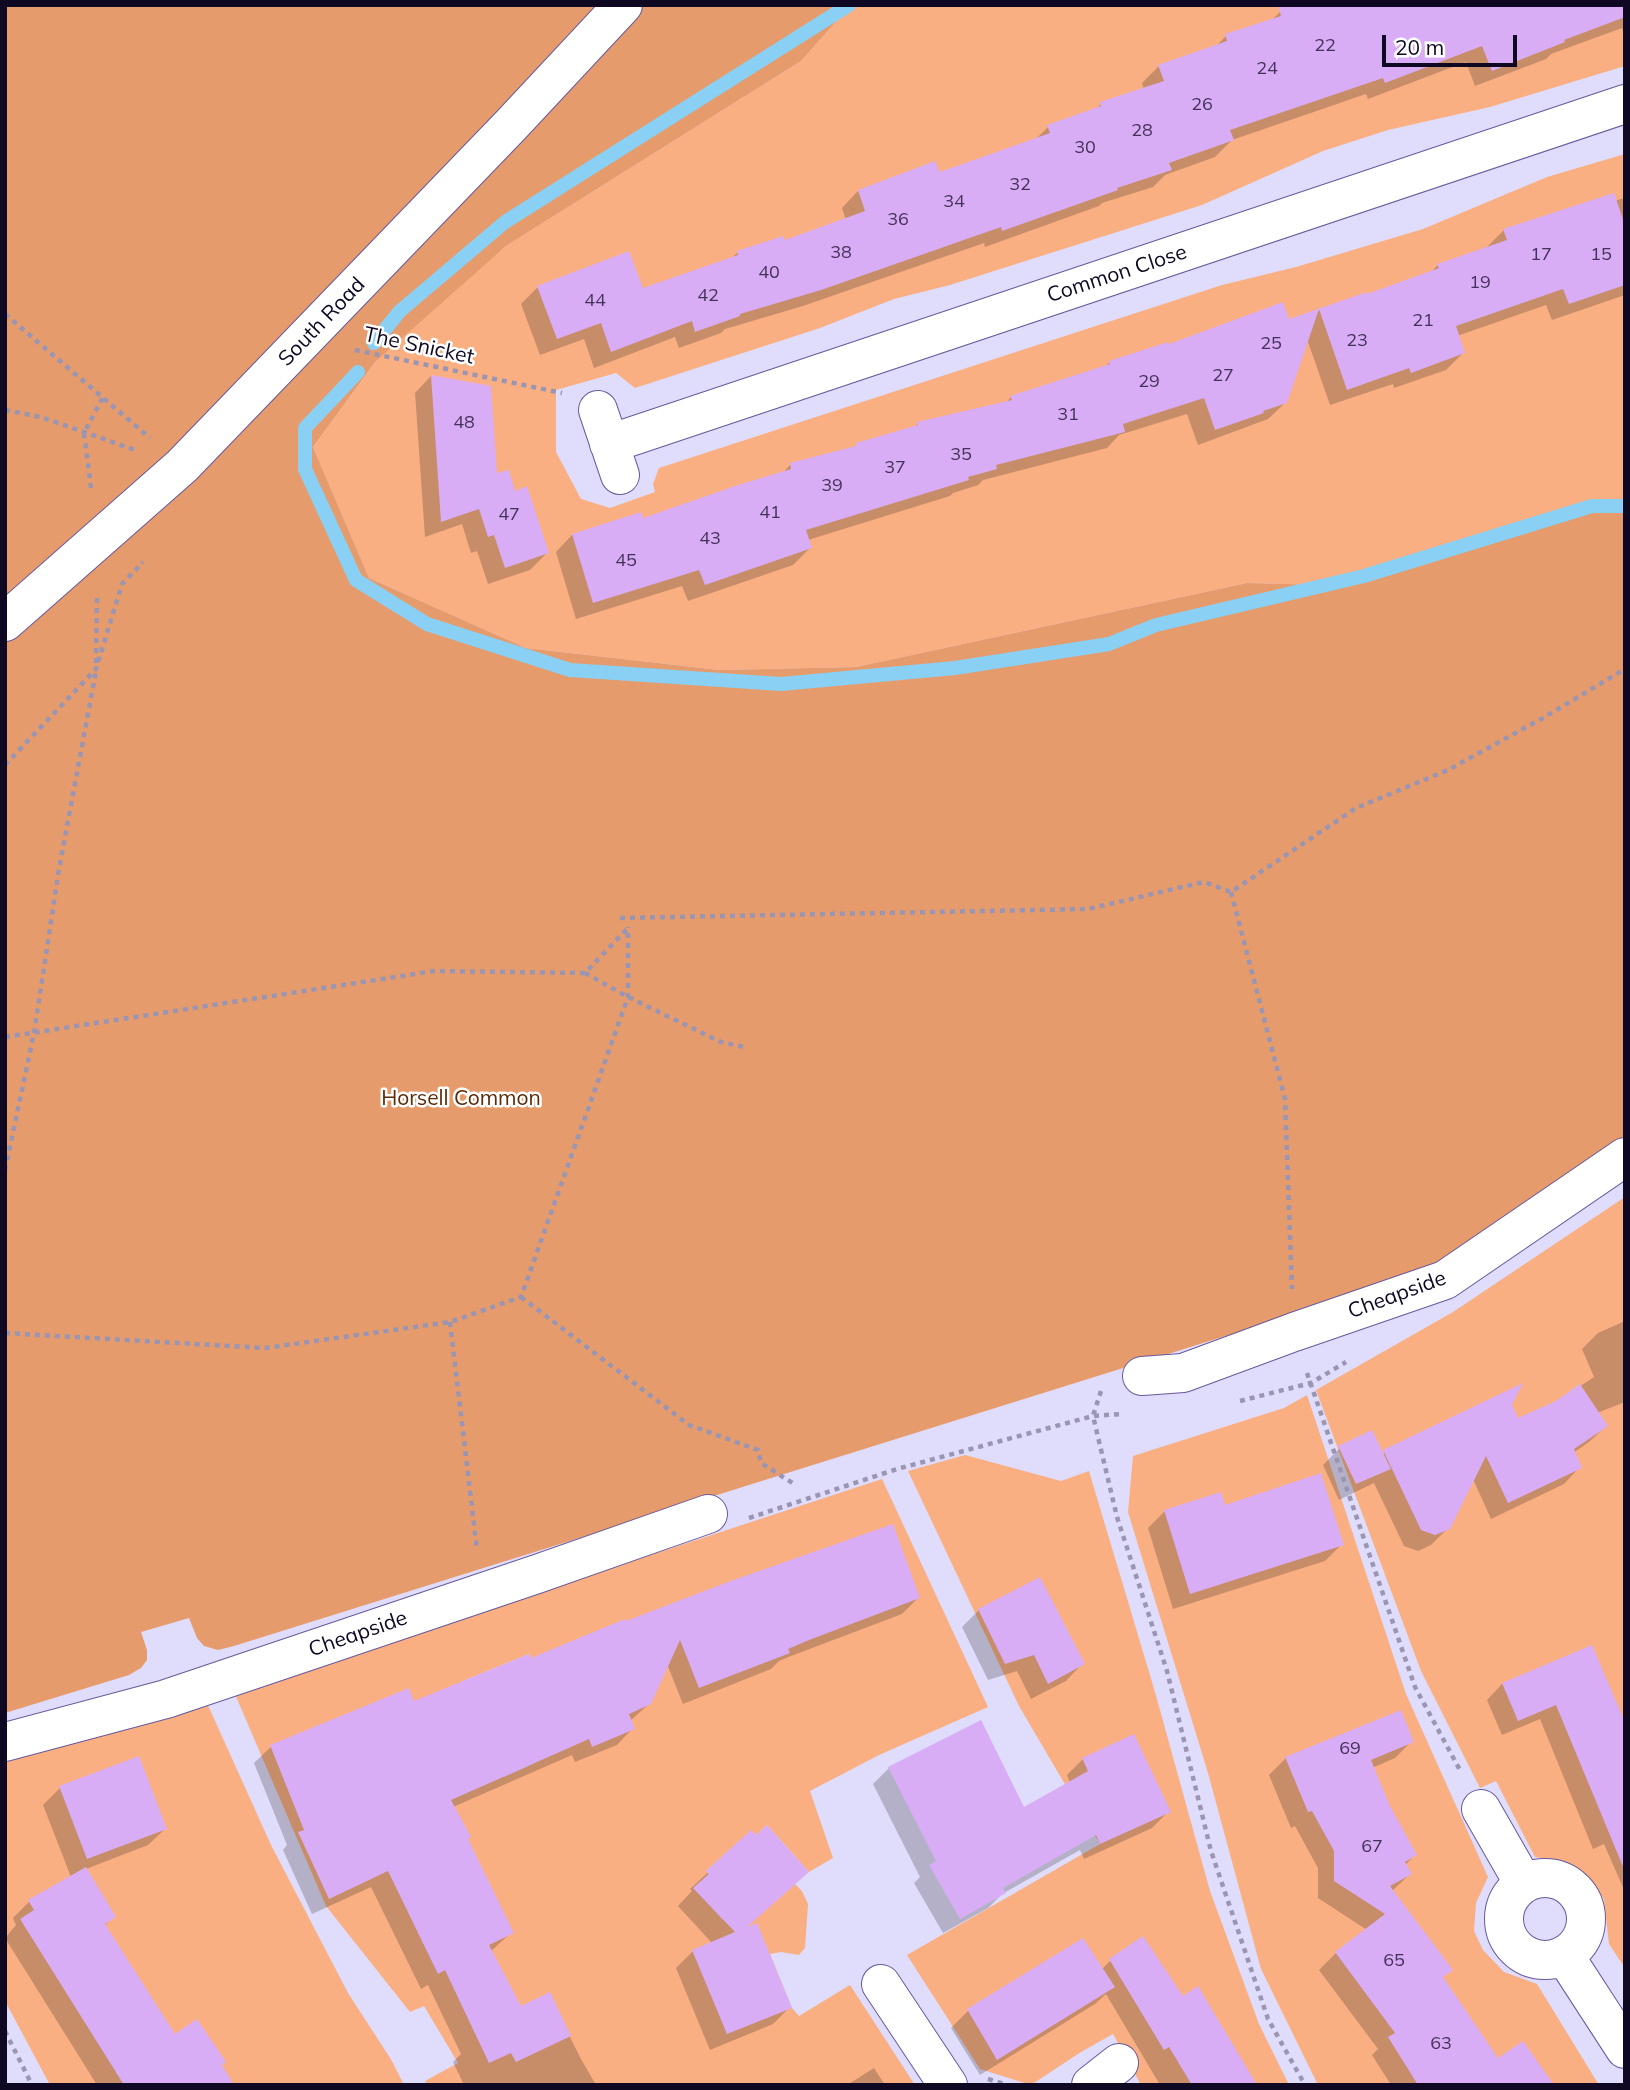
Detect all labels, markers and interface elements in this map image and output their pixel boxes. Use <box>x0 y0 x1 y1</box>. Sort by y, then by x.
scale bar <box>1385 21 1520 65</box>
text: 20 m <box>1395 34 1444 60</box>
house number: 22 <box>1314 35 1336 57</box>
house number: 24 <box>1256 58 1278 80</box>
house number: 26 <box>1191 94 1213 116</box>
house number: 28 <box>1131 120 1153 142</box>
house number: 30 <box>1074 137 1096 159</box>
house number: 32 <box>1009 174 1031 196</box>
house number: 34 <box>943 191 965 213</box>
house number: 36 <box>887 209 909 231</box>
street label: Common Close <box>1044 240 1190 308</box>
house number: 38 <box>830 242 852 264</box>
house number: 17 <box>1530 244 1552 266</box>
house number: 15 <box>1590 244 1612 266</box>
house number: 40 <box>758 262 780 284</box>
street label: South Road <box>273 272 371 372</box>
house number: 19 <box>1469 272 1491 294</box>
house number: 42 <box>697 285 719 307</box>
house number: 44 <box>584 290 606 312</box>
house number: 21 <box>1412 310 1434 332</box>
street label: The Snicket <box>362 322 476 370</box>
house number: 23 <box>1346 330 1368 352</box>
house number: 25 <box>1260 333 1282 355</box>
house number: 27 <box>1212 365 1234 387</box>
house number: 29 <box>1138 371 1160 393</box>
house number: 31 <box>1057 404 1079 426</box>
house number: 48 <box>453 412 475 434</box>
house number: 35 <box>950 444 972 466</box>
house number: 37 <box>884 457 906 479</box>
house number: 39 <box>821 475 843 497</box>
house number: 41 <box>759 502 781 524</box>
house number: 47 <box>498 504 520 526</box>
house number: 43 <box>699 528 721 550</box>
house number: 45 <box>615 550 637 572</box>
park label: Horsell Common <box>381 1086 541 1112</box>
street label: Cheapside <box>1344 1266 1450 1324</box>
street label: Cheapside <box>305 1605 411 1663</box>
house number: 69 <box>1339 1738 1361 1760</box>
house number: 67 <box>1361 1836 1383 1858</box>
house number: 65 <box>1383 1950 1405 1972</box>
house number: 63 <box>1430 2033 1452 2055</box>

